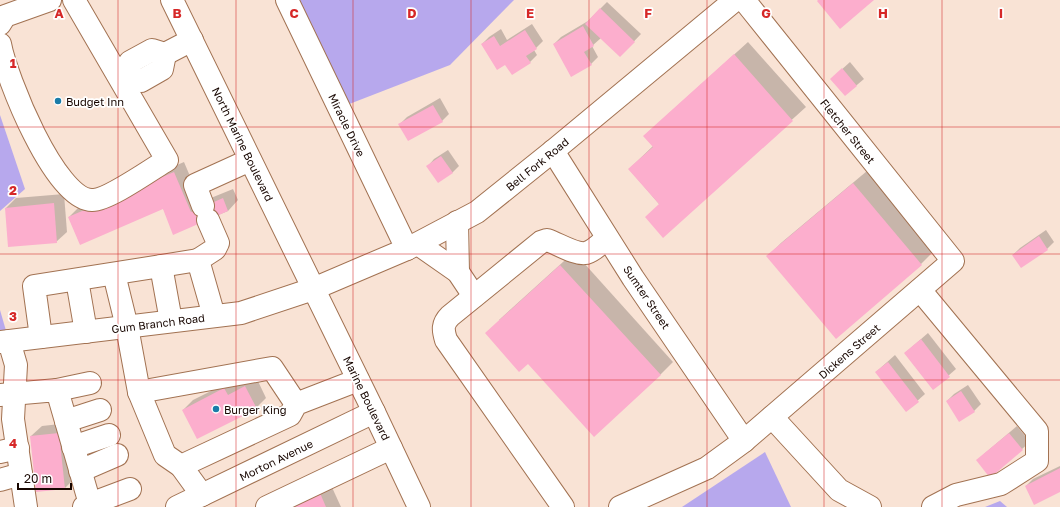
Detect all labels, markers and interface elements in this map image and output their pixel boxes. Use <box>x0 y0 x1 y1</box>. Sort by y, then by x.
text: A <box>54 5 64 21</box>
text: B <box>172 5 182 21</box>
text: C <box>289 5 299 21</box>
text: D <box>407 5 417 21</box>
text: E <box>526 5 534 21</box>
text: F <box>644 5 652 21</box>
text: G <box>761 5 771 21</box>
text: H <box>878 5 888 21</box>
text: I <box>999 5 1003 21</box>
text: 1 <box>10 55 17 71</box>
street label: North Marine Boulevard <box>210 85 276 203</box>
street label: Miracle Drive <box>326 91 368 159</box>
place label: Budget Inn <box>66 95 124 108</box>
marker: Budget Inn <box>53 96 63 106</box>
street label: Fletcher Street <box>818 96 878 166</box>
street label: Bell Fork Road <box>503 135 571 193</box>
text: 2 <box>9 182 17 198</box>
street label: Sumter Street <box>621 263 673 331</box>
text: 3 <box>9 308 17 324</box>
street label: Gum Branch Road <box>111 311 205 335</box>
street label: Dickens Street <box>816 321 882 381</box>
street label: Marine Boulevard <box>341 354 393 442</box>
place label: Burger King <box>224 403 286 416</box>
marker: Burger King <box>211 404 221 414</box>
text: 4 <box>9 435 17 451</box>
street label: Morton Avenue <box>237 437 315 483</box>
scale bar <box>18 465 71 491</box>
text: 20 m <box>24 471 52 486</box>

